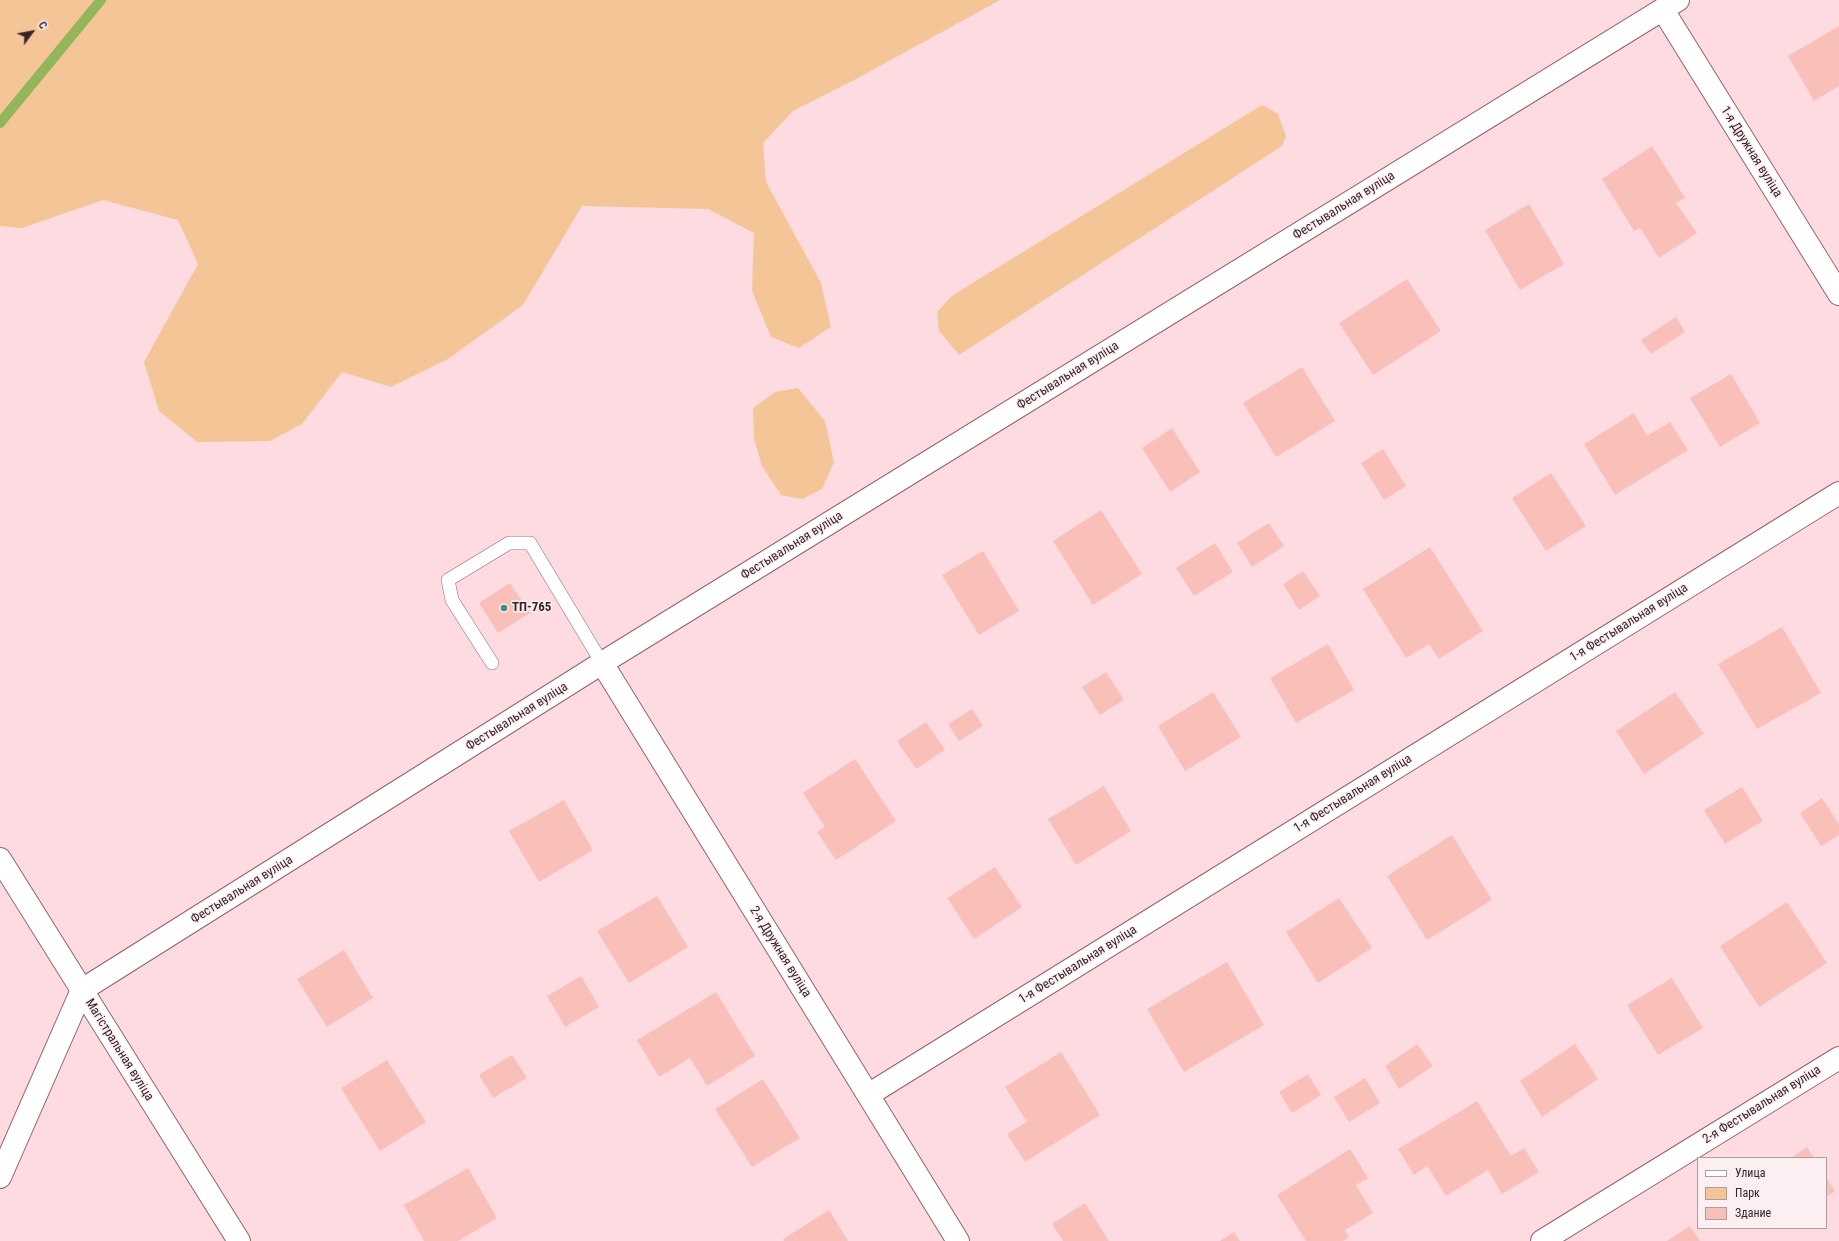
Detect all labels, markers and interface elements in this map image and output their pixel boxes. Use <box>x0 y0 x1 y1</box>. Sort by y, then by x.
north arrow <box>12 12 52 52</box>
text: С <box>35 19 50 31</box>
street label: 1-я Дружная вуліца <box>1717 104 1785 200</box>
street label: Фестывальная вуліца <box>1290 168 1398 244</box>
street label: Фестывальная вуліца <box>1014 338 1122 414</box>
street label: Фестывальная вуліца <box>738 508 846 584</box>
street label: 1-я Фестывальная вуліца <box>1567 580 1691 666</box>
place label: ТП-765 <box>512 600 551 616</box>
marker: ТП-765 <box>499 603 509 613</box>
street label: Фестывальная вуліца <box>463 679 571 755</box>
street label: 1-я Фестывальная вуліца <box>1291 751 1415 837</box>
street label: Фестывальная вуліца <box>188 852 296 928</box>
street label: 2-я Дружная вуліца <box>746 904 814 1000</box>
street label: 1-я Фестывальная вуліца <box>1016 922 1140 1008</box>
street label: Магістральная вуліца <box>81 996 157 1104</box>
street label: 2-я Фестывальная вуліца <box>1700 1062 1824 1148</box>
legend <box>1697 1157 1827 1229</box>
text: Улица <box>1735 1166 1765 1180</box>
text: Парк <box>1735 1186 1760 1200</box>
text: Здание <box>1735 1206 1771 1220</box>

